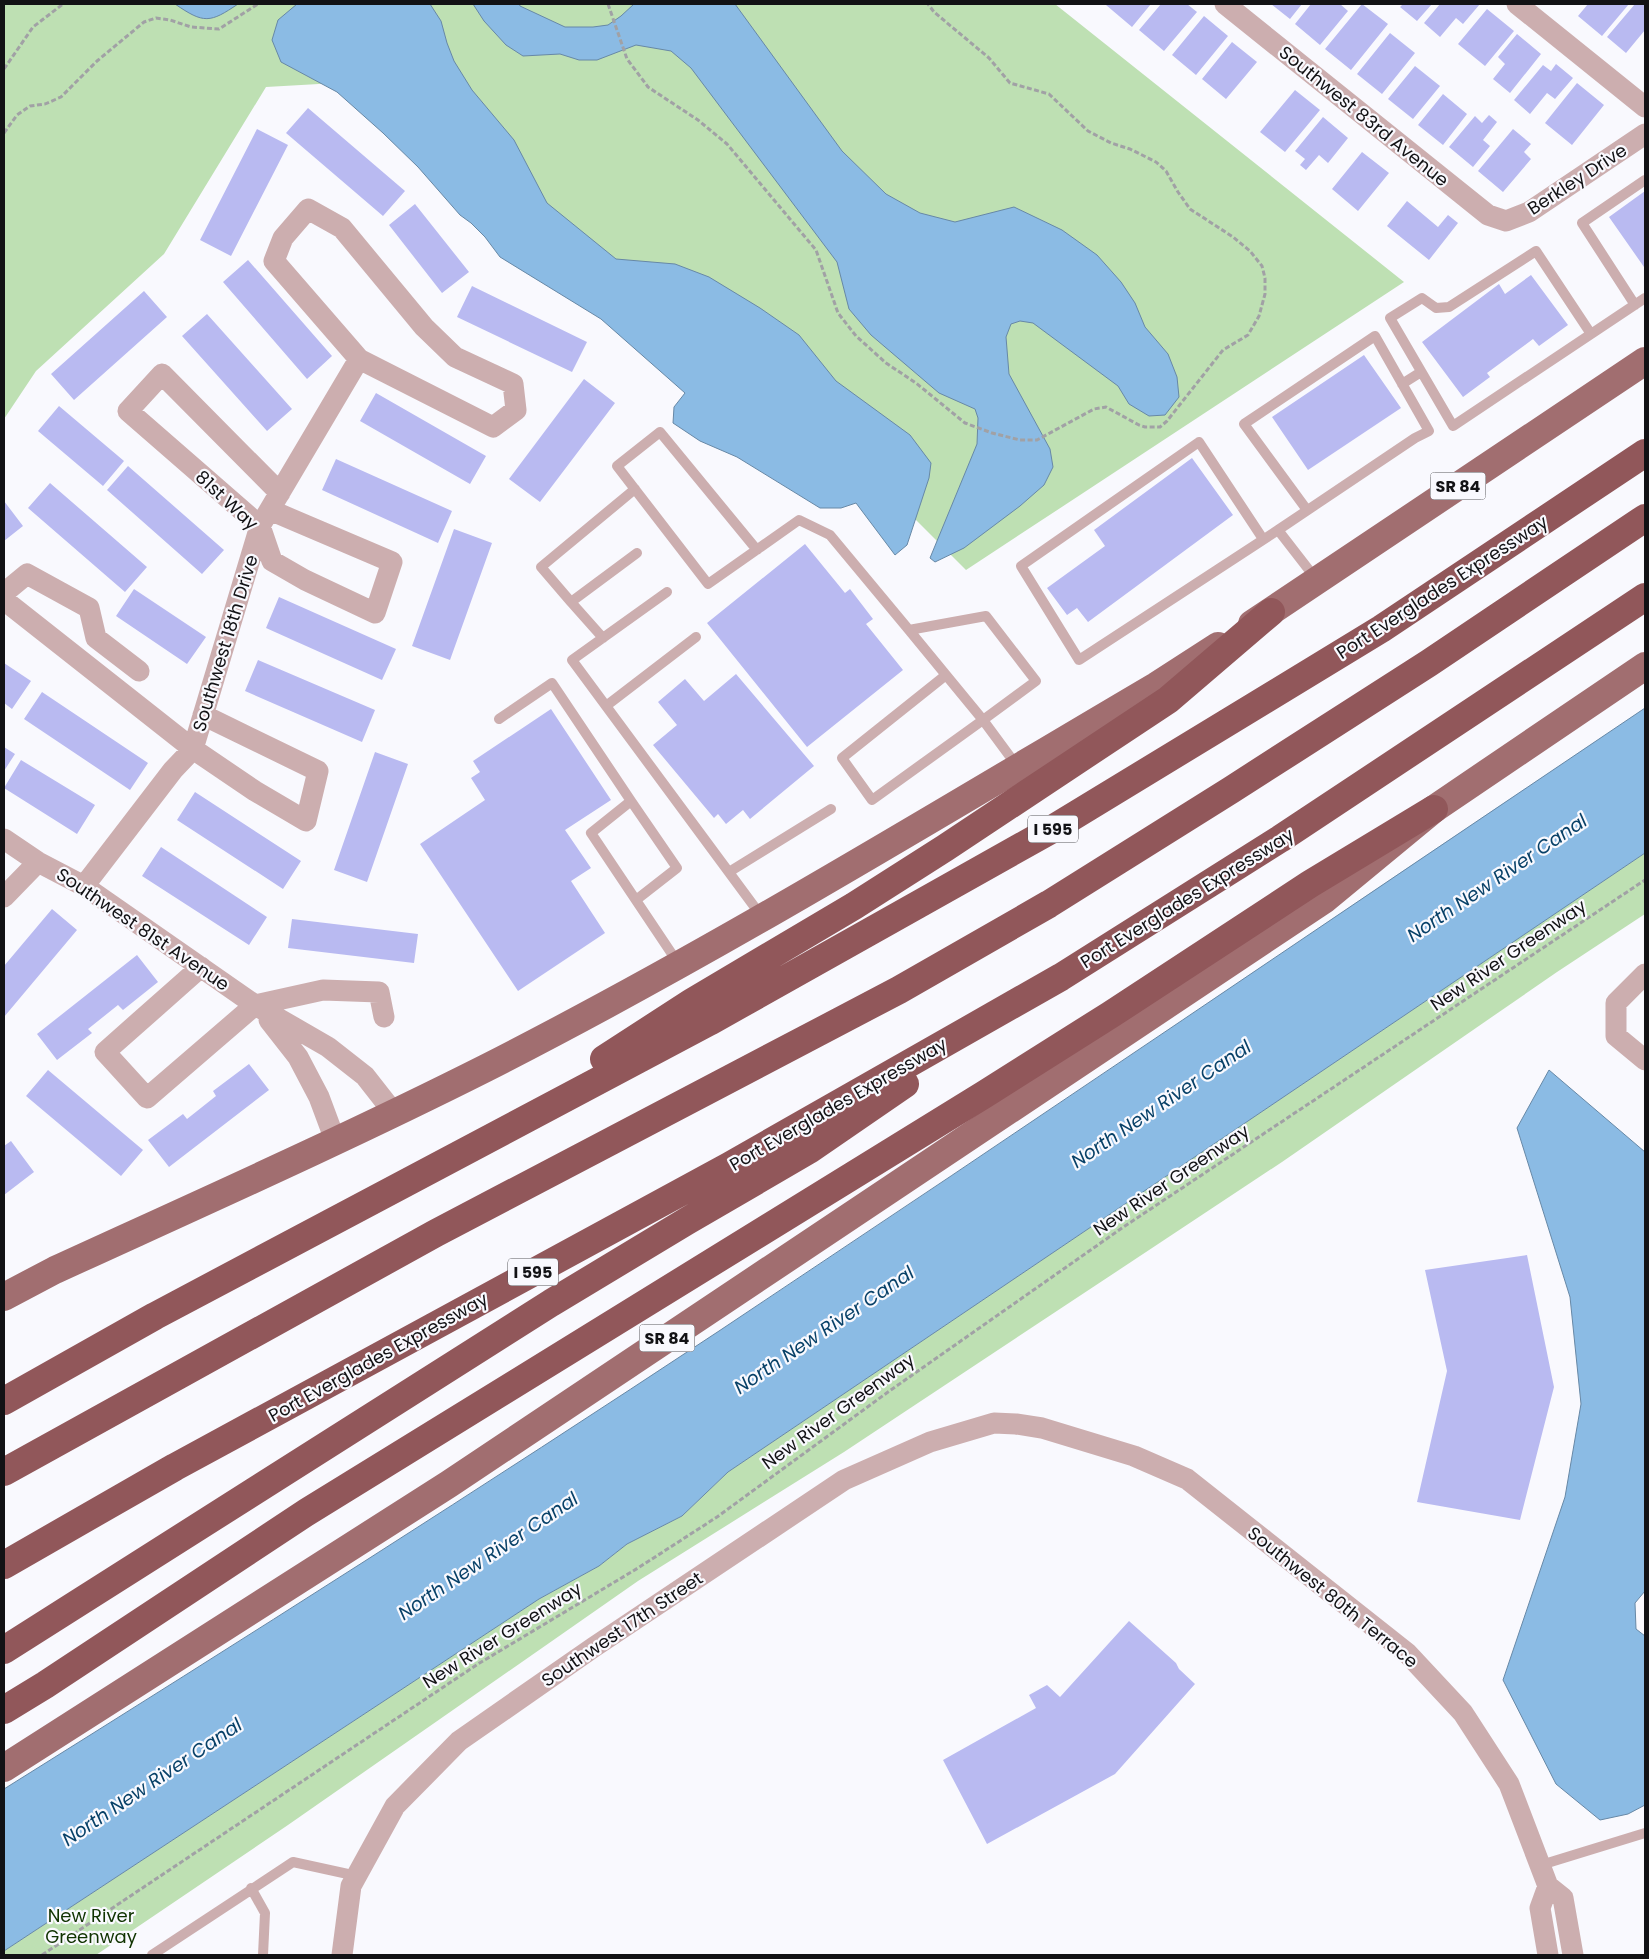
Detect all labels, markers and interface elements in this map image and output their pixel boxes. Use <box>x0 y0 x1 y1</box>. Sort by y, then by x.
street label: Southwest 83rd Avenue <box>1274 40 1454 192</box>
street label: Berkley Drive <box>1522 138 1632 220</box>
street label: 81st Way <box>190 464 264 536</box>
road number: SR 84 <box>1430 472 1486 500</box>
street label: Port Everglades Expressway <box>1332 509 1552 665</box>
street label: Southwest 18th Drive <box>186 552 264 734</box>
water label: North New River Canal <box>1401 807 1593 949</box>
road number: I 595 <box>1028 816 1078 842</box>
street label: Port Everglades Expressway <box>1076 822 1298 974</box>
street label: Southwest 81st Avenue <box>52 862 234 996</box>
street label: New River Greenway <box>1425 893 1591 1017</box>
street label: Port Everglades Expressway <box>725 1031 951 1177</box>
water label: North New River Canal <box>1065 1033 1257 1175</box>
street label: New River Greenway <box>1088 1118 1254 1242</box>
road number: I 595 <box>508 1258 558 1286</box>
water label: North New River Canal <box>728 1259 920 1401</box>
street label: Port Everglades Expressway <box>264 1286 492 1428</box>
road number: SR 84 <box>640 1325 694 1352</box>
street label: New River Greenway <box>757 1347 919 1475</box>
water label: North New River Canal <box>392 1485 584 1627</box>
street label: Southwest 80th Terrace <box>1243 1520 1423 1674</box>
street label: Southwest 17th Street <box>536 1566 708 1692</box>
street label: New River Greenway <box>418 1576 586 1694</box>
water label: North New River Canal <box>56 1711 248 1853</box>
park label: New River Greenway <box>45 1903 137 1949</box>

